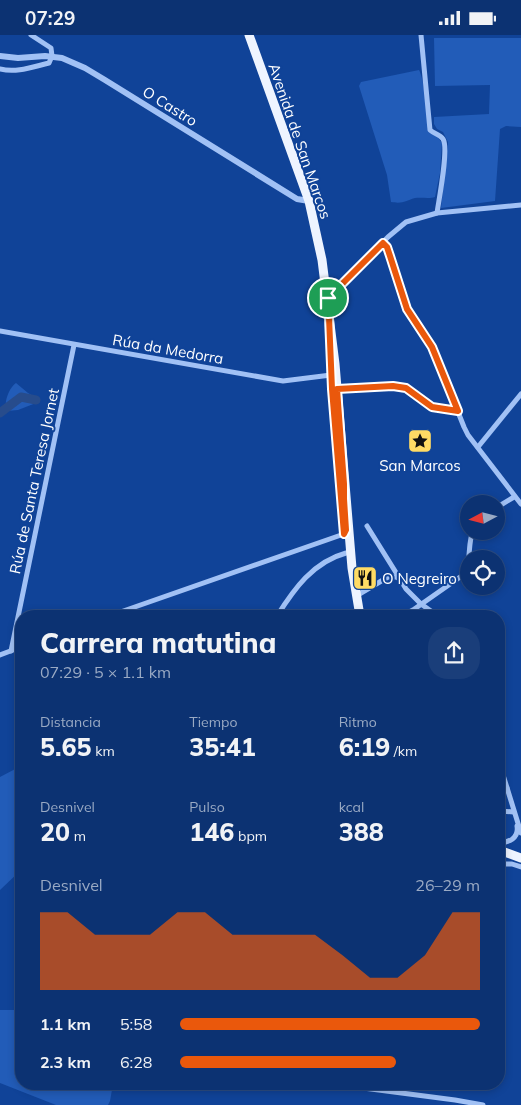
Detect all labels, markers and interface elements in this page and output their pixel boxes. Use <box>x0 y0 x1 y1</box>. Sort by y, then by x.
text: 07:29 <box>25 6 75 30</box>
street label: Avenida de San Marcos <box>264 61 336 221</box>
street label: O Castro <box>139 82 201 130</box>
pin <box>307 277 349 319</box>
icon: arrive <box>314 284 342 312</box>
street label: Rúa da Medorra <box>111 330 225 368</box>
street label: Rúa de Santa Teresa Jornet <box>5 386 63 576</box>
place icon: San Marcos <box>407 428 433 454</box>
place label: San Marcos <box>379 456 461 475</box>
north arrow <box>460 495 505 540</box>
map controls <box>460 495 505 595</box>
button: locate <box>460 550 505 595</box>
restaurant icon: O Negreiro <box>352 565 378 591</box>
place label: O Negreiro <box>382 569 457 588</box>
text: Carrera matutina <box>40 625 276 660</box>
button: share <box>428 627 480 679</box>
text: 07:29 · 5 × 1.1 km <box>40 662 171 682</box>
text: Distancia <box>40 713 101 731</box>
text: Tiempo <box>189 713 237 731</box>
text: Ritmo <box>339 713 377 731</box>
text: 5.65 <box>40 731 92 762</box>
text: 35:41 <box>189 731 256 762</box>
text: 6:19 <box>339 731 390 762</box>
text: km <box>92 742 115 760</box>
text: /km <box>390 742 417 760</box>
text: Desnivel <box>40 798 95 816</box>
text: Pulso <box>189 798 225 816</box>
text: kcal <box>339 798 364 816</box>
text: 20 <box>40 816 70 847</box>
text: 146 <box>189 816 234 847</box>
text: 388 <box>339 816 384 847</box>
text: m <box>70 827 86 845</box>
text: bpm <box>234 827 267 845</box>
text: Desnivel <box>40 875 103 895</box>
text: 26–29 m <box>415 875 480 895</box>
text: 1.1 km <box>40 1014 91 1034</box>
text: 5:58 <box>120 1014 152 1034</box>
text: 2.3 km <box>40 1052 91 1072</box>
text: 6:28 <box>120 1052 152 1072</box>

